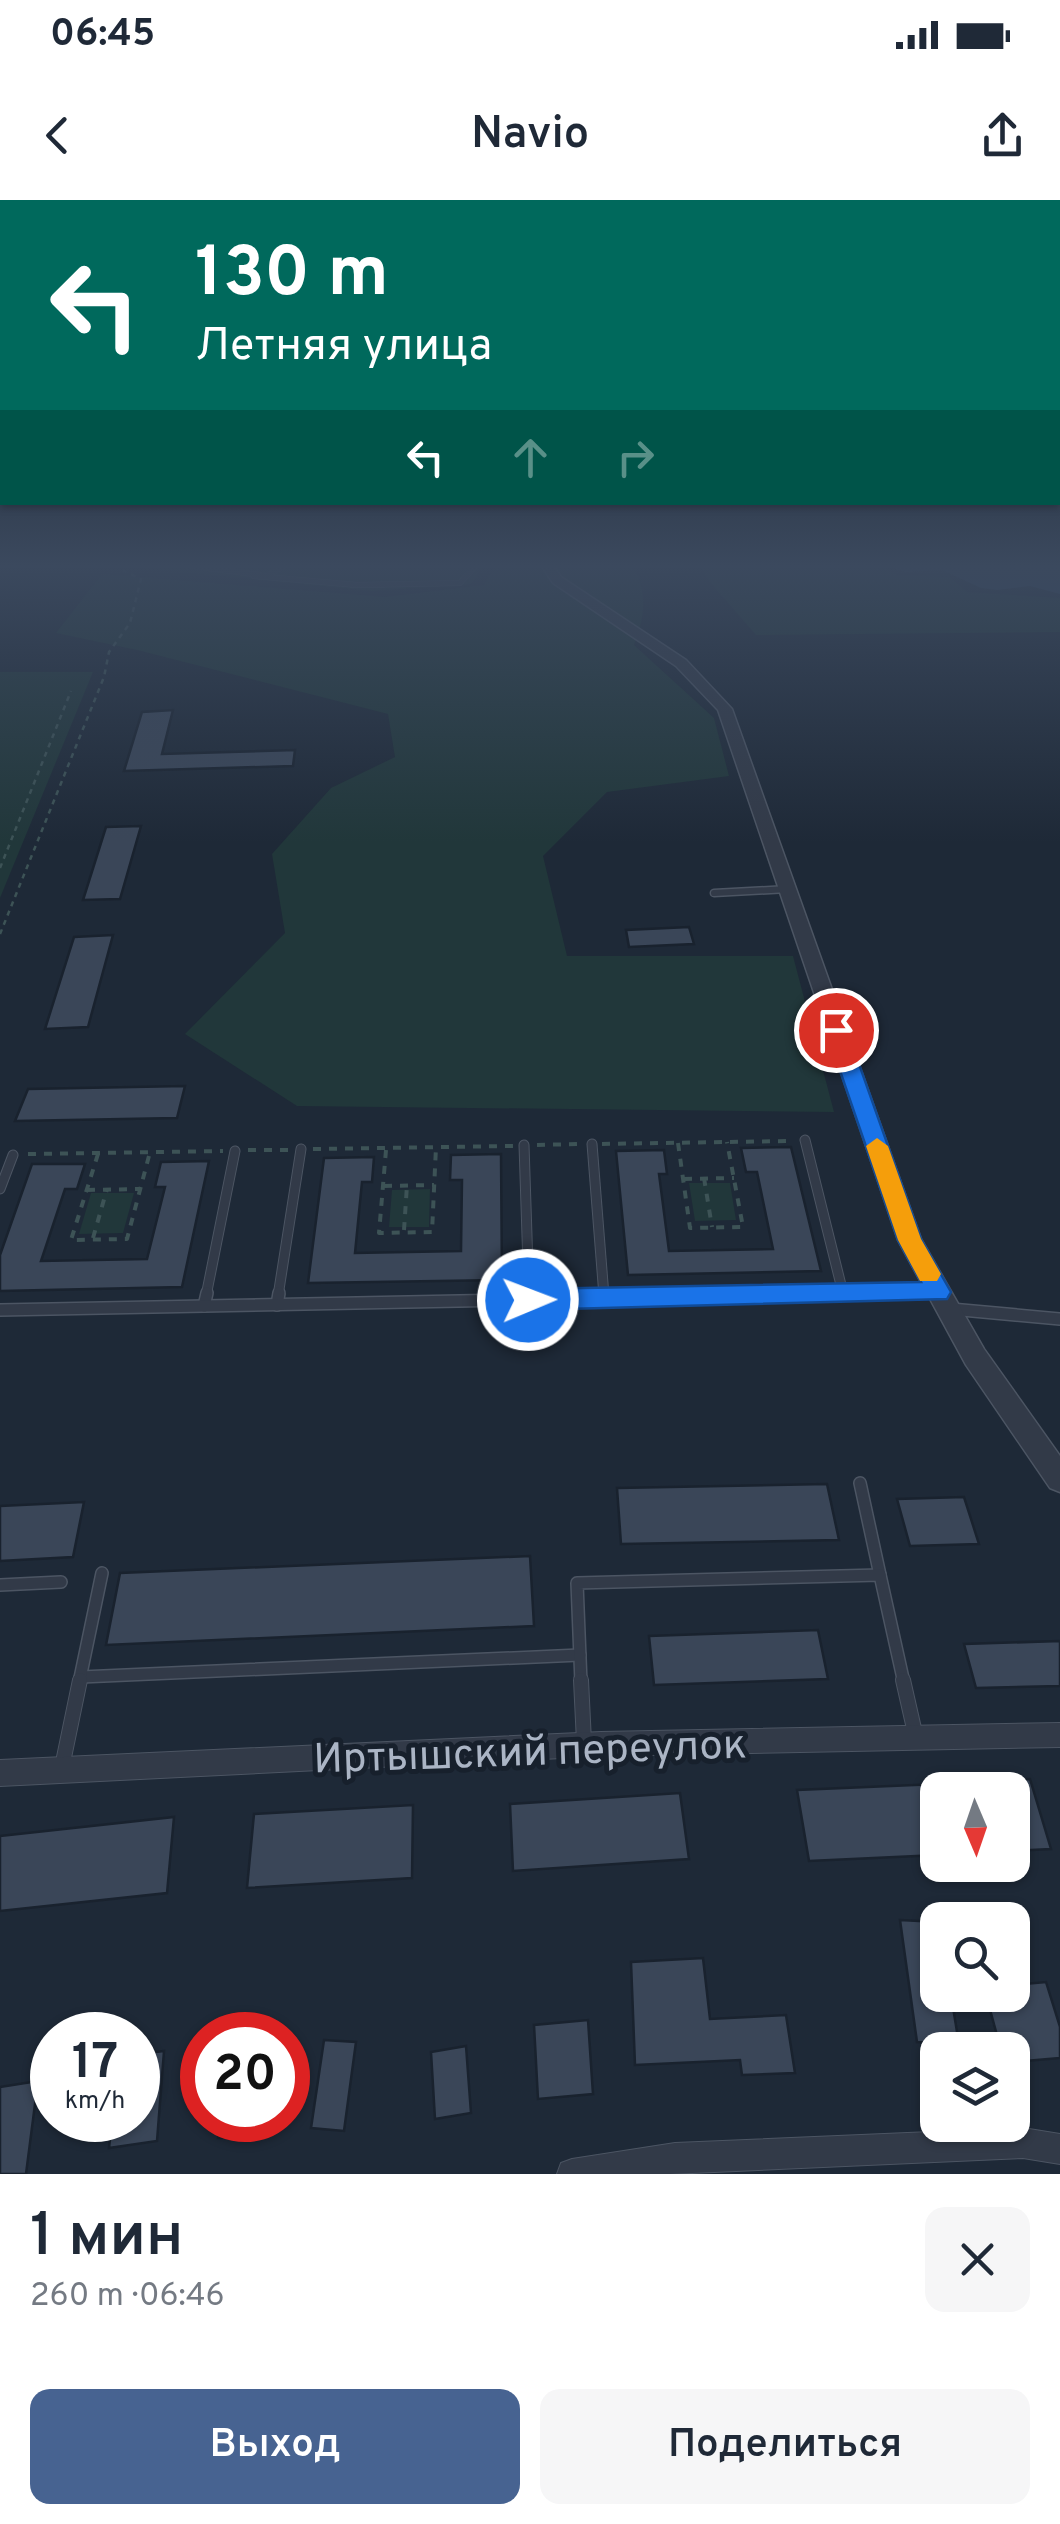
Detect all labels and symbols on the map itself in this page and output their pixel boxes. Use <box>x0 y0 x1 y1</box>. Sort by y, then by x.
pin <box>794 988 879 1073</box>
position arrow <box>476 1248 580 1352</box>
street label: Иртышский переулок <box>312 1720 748 1789</box>
north arrow <box>920 1772 1030 1882</box>
speed limit sign: 20 <box>180 2012 310 2142</box>

